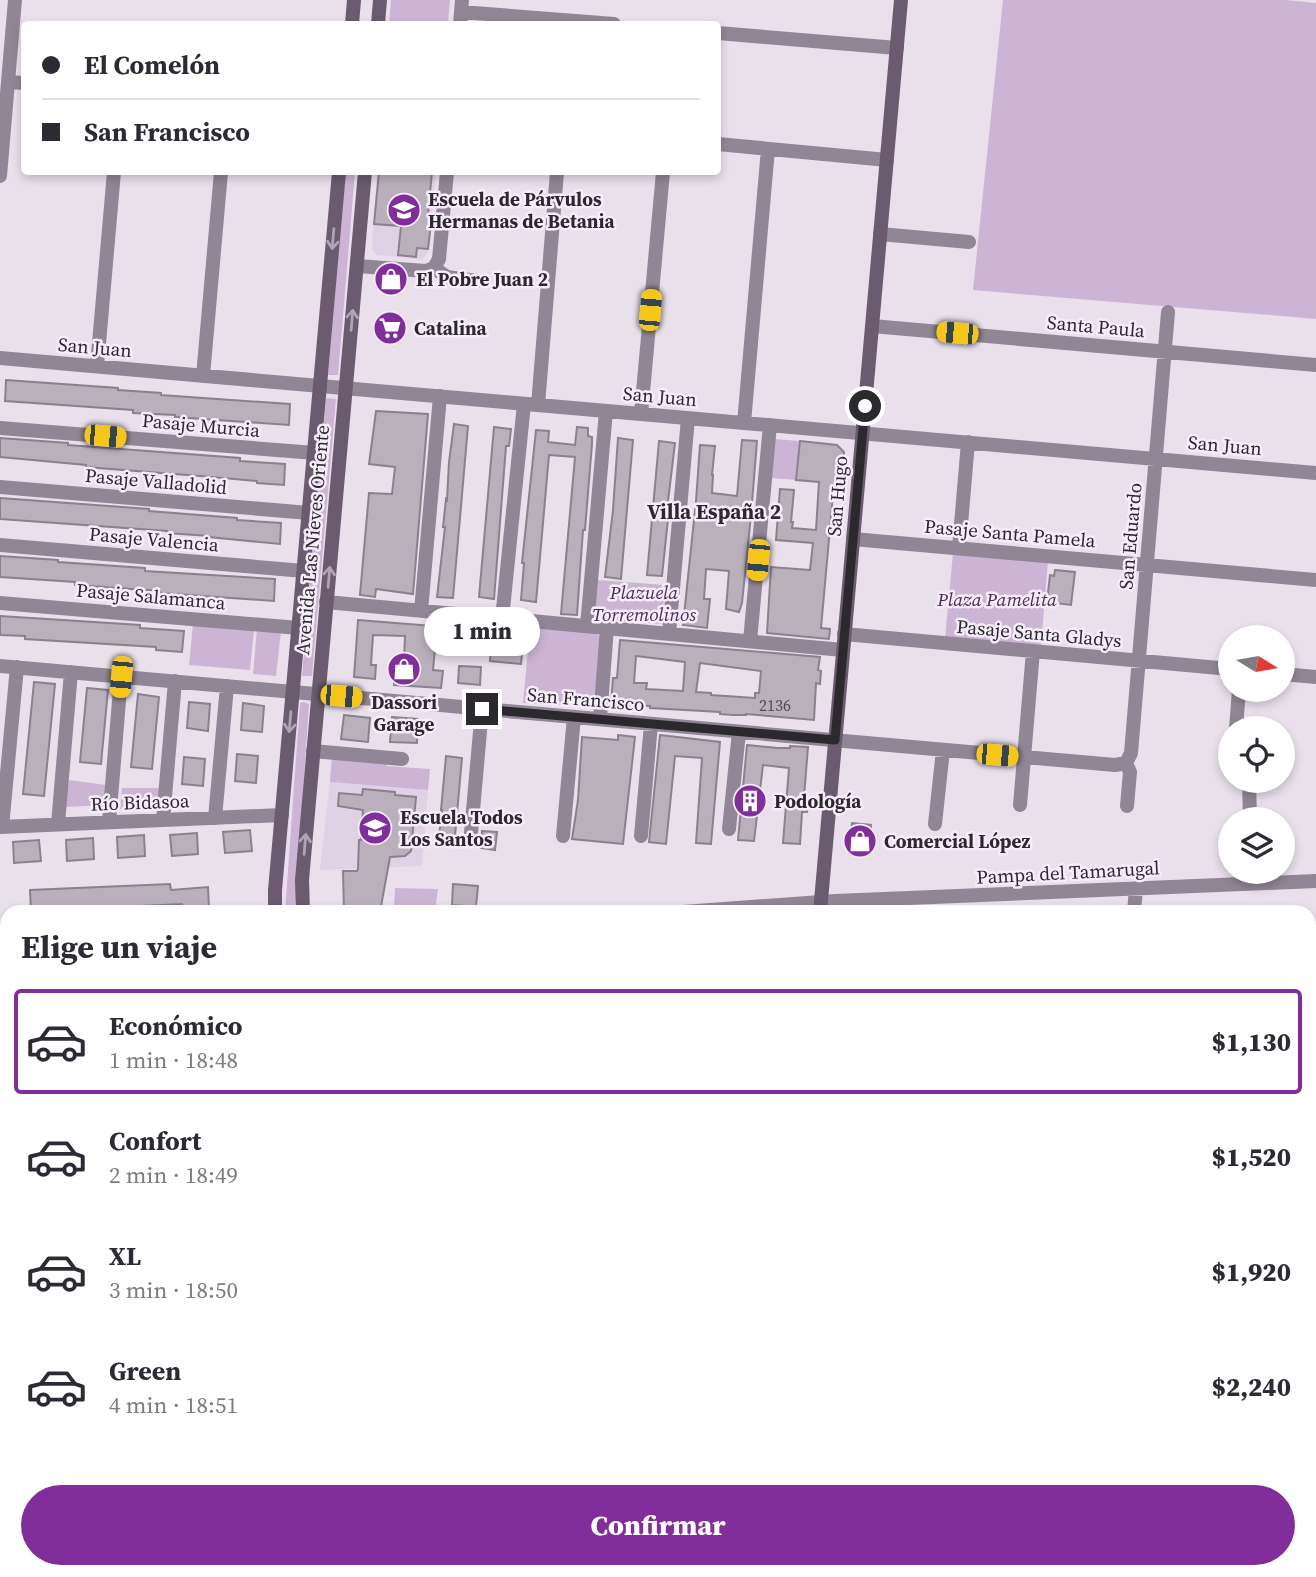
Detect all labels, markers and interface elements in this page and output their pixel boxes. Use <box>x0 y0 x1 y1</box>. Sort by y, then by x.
text: El Comelón <box>84 47 220 83</box>
text: San Francisco <box>84 114 250 150</box>
place label: Escuela de Párvulos Hermanas de Betania <box>428 186 616 234</box>
school or university icon: Escuela de Párvulos Hermanas de Betania <box>385 191 423 229</box>
one-way arrow <box>326 228 339 250</box>
shop icon: El Pobre Juan 2 <box>372 260 410 298</box>
place label: El Pobre Juan 2 <box>416 266 548 292</box>
car <box>638 288 663 332</box>
one-way arrow <box>346 309 359 332</box>
supermarket icon: Catalina <box>371 309 409 347</box>
street label: Santa Paula <box>1046 309 1146 343</box>
place label: Catalina <box>414 315 488 341</box>
car <box>936 321 979 345</box>
street label: San Juan <box>57 331 133 363</box>
street label: San Juan <box>622 380 698 412</box>
route start <box>849 390 881 422</box>
street label: Pasaje Murcia <box>141 407 261 443</box>
car <box>84 424 127 448</box>
street label: Avenida Las Nieves Oriente <box>289 424 335 656</box>
street label: San Juan <box>1187 429 1263 461</box>
street label: San Hugo <box>821 455 853 537</box>
street label: Pasaje Valladolid <box>84 462 228 500</box>
street label: San Eduardo <box>1112 482 1148 590</box>
district label: Villa España 2 <box>647 497 781 526</box>
street label: Pasaje Santa Pamela <box>923 513 1097 553</box>
street label: Pasaje Valencia <box>88 520 220 558</box>
car <box>746 538 771 582</box>
one-way arrow <box>322 566 335 589</box>
street label: Pasaje Salamanca <box>75 577 227 616</box>
park label: Plazuela Torremolinos <box>592 579 696 627</box>
park label: Plaza Pamelita <box>936 586 1057 612</box>
callout: 1 min <box>424 608 540 656</box>
street label: Pasaje Santa Gladys <box>955 613 1123 653</box>
text: 1 min <box>452 615 512 647</box>
north arrow <box>1218 625 1295 702</box>
map controls <box>1218 625 1295 884</box>
shop icon: Dassori Garage <box>385 650 423 688</box>
car <box>109 655 134 699</box>
street label: San Francisco <box>526 681 646 717</box>
car <box>320 684 363 708</box>
place label: Dassori Garage <box>371 689 437 737</box>
route end <box>466 693 498 725</box>
house number: 2136 <box>759 694 791 716</box>
one-way arrow <box>283 710 296 733</box>
button: locate <box>1218 716 1295 793</box>
car <box>976 743 1019 767</box>
building icon: Podología <box>731 782 769 820</box>
street label: Río Bidasoa <box>90 787 190 817</box>
place label: Podología <box>774 788 862 814</box>
place label: Escuela Todos Los Santos <box>400 804 523 852</box>
button: layers <box>1218 807 1295 884</box>
school or university icon: Escuela Todos Los Santos <box>356 809 394 847</box>
shop icon: Comercial López <box>841 822 879 860</box>
place label: Comercial López <box>884 828 1030 854</box>
one-way arrow <box>299 833 312 856</box>
street label: Pampa del Tamarugal <box>976 854 1161 890</box>
text: Elige un viaje <box>21 925 217 969</box>
text: Económico <box>109 1008 242 1044</box>
icon: car <box>25 1010 88 1073</box>
text: $1,130 <box>1212 1024 1291 1060</box>
text: 1 min · 18:48 <box>109 1044 238 1076</box>
text: Confort <box>109 1123 201 1159</box>
icon: car <box>25 1125 88 1188</box>
text: $1,520 <box>1212 1139 1291 1175</box>
text: 2 min · 18:49 <box>109 1159 238 1191</box>
text: XL <box>109 1238 141 1274</box>
icon: car <box>25 1240 88 1303</box>
text: $1,920 <box>1212 1254 1291 1290</box>
text: 3 min · 18:50 <box>109 1274 238 1306</box>
text: Green <box>109 1353 181 1389</box>
icon: car <box>25 1355 88 1418</box>
text: $2,240 <box>1212 1369 1291 1405</box>
text: 4 min · 18:51 <box>109 1389 238 1421</box>
button: Confirmar <box>21 1485 1295 1565</box>

